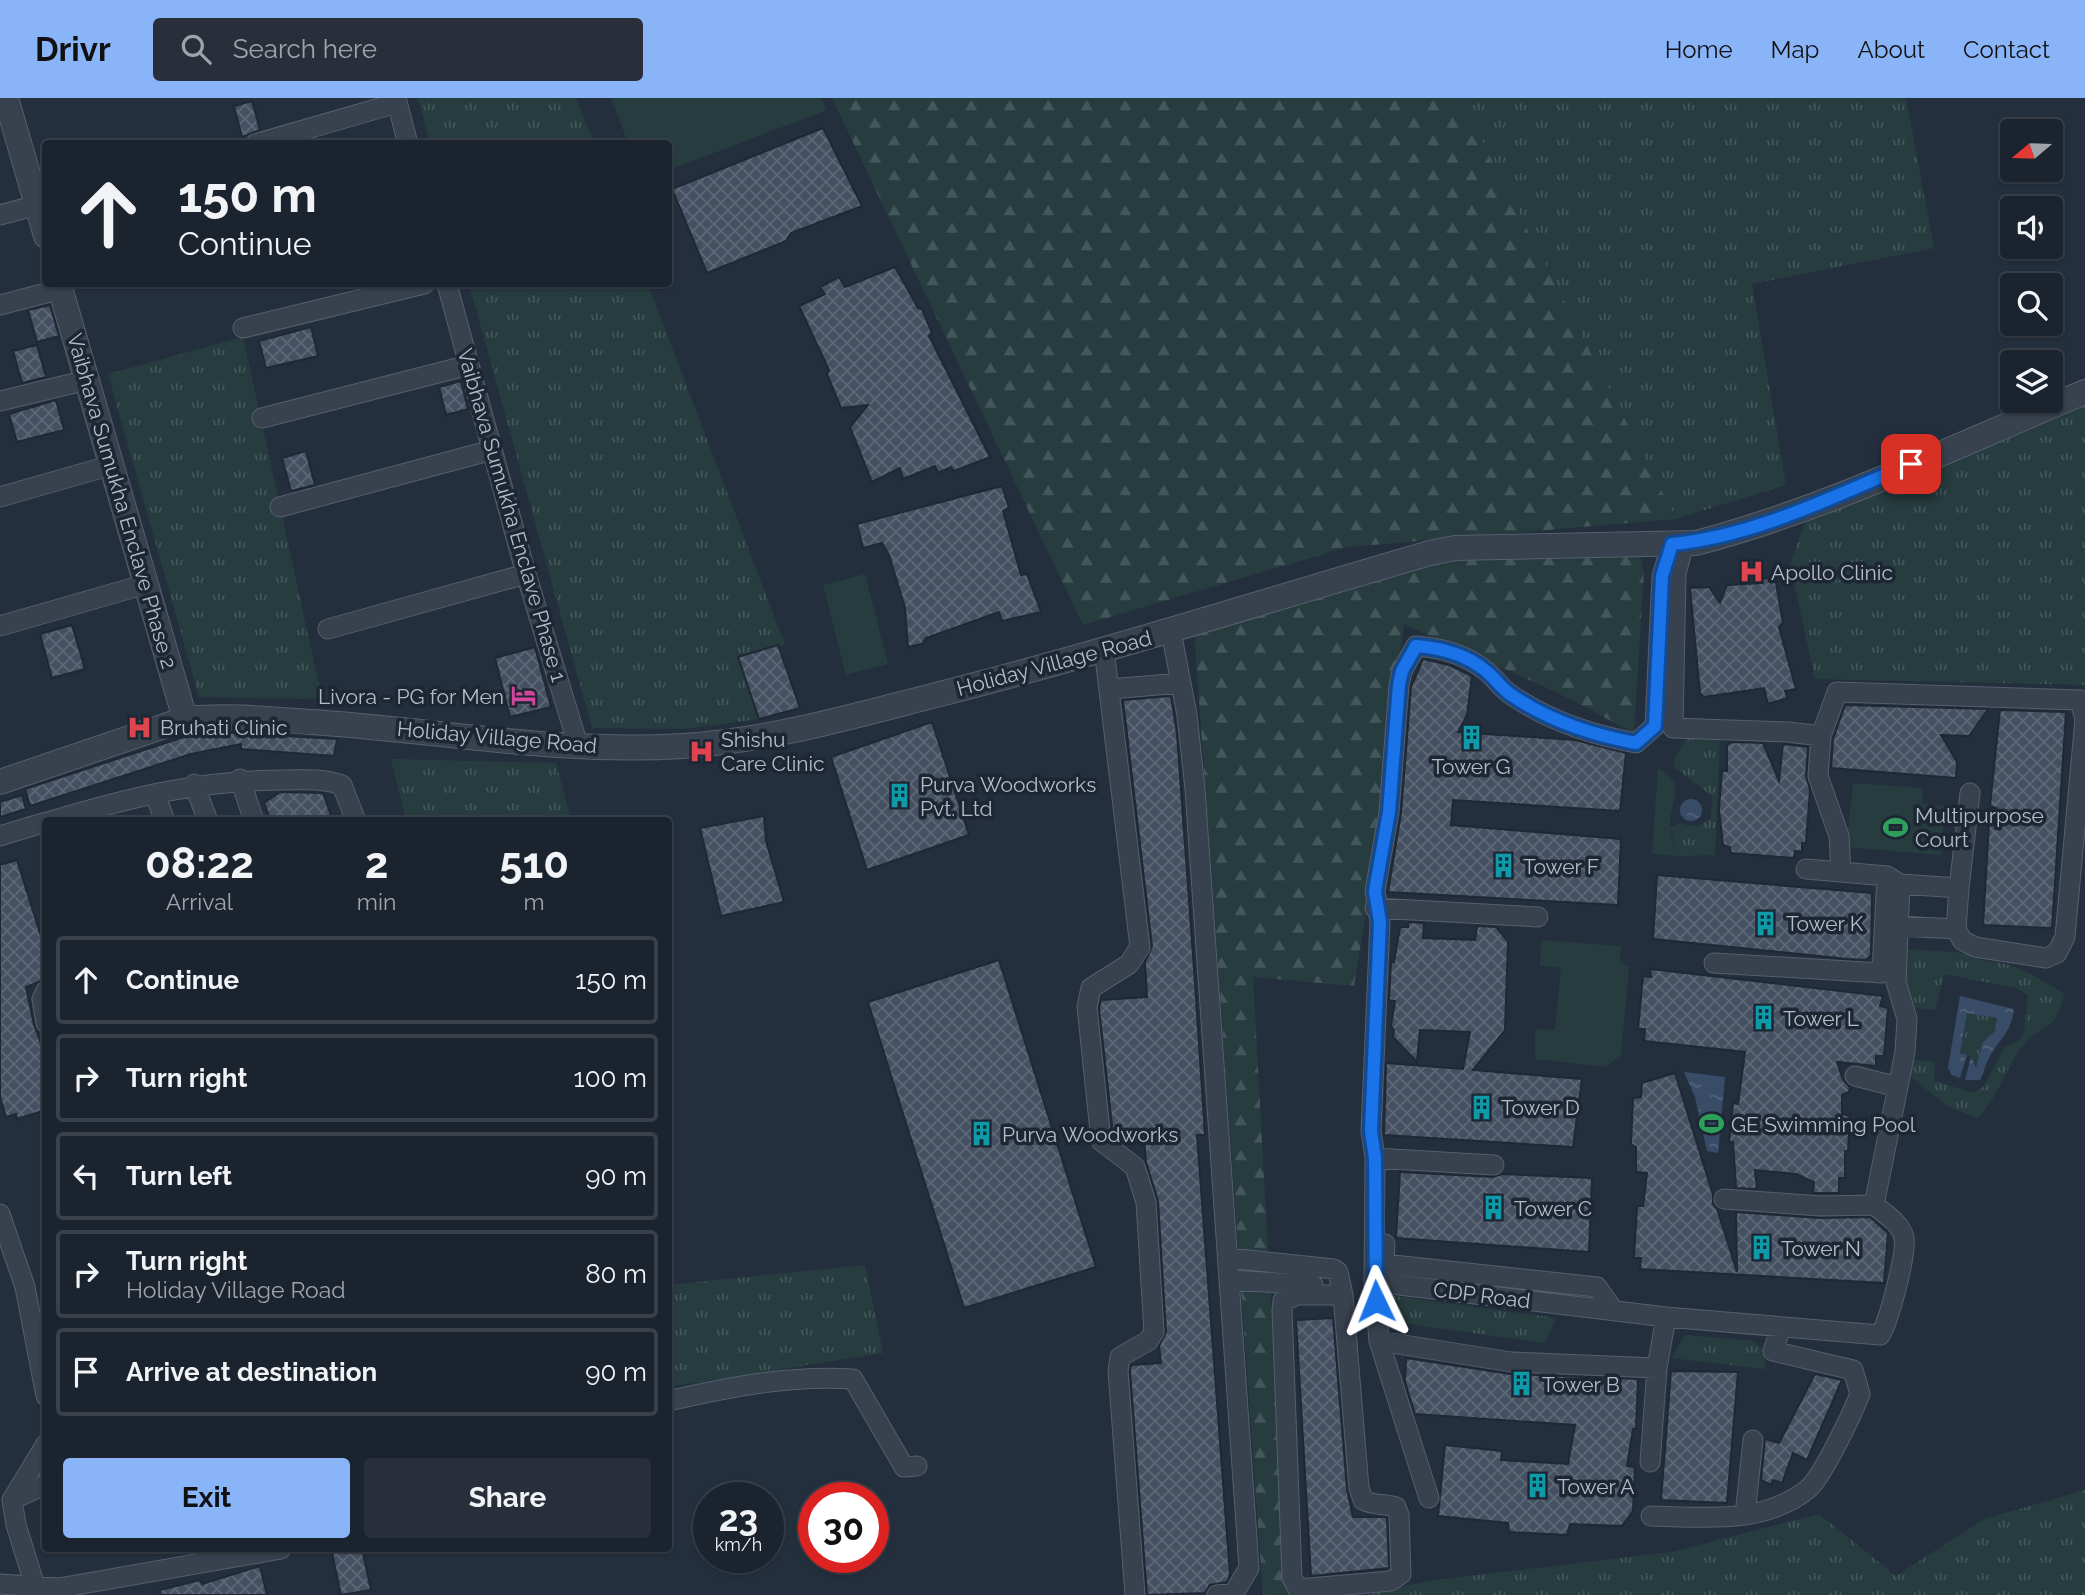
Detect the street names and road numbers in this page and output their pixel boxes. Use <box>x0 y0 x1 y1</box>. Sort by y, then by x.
street label: Vaibhava Sumukha Enclave Phase 2 <box>62 330 182 672</box>
street label: Vaibhava Sumukha Enclave Phase 1 <box>452 345 572 685</box>
street label: Holiday Village Road <box>954 625 1154 701</box>
street label: Holiday Village Road <box>396 716 598 758</box>
street label: CDP Road <box>1432 1277 1532 1313</box>

